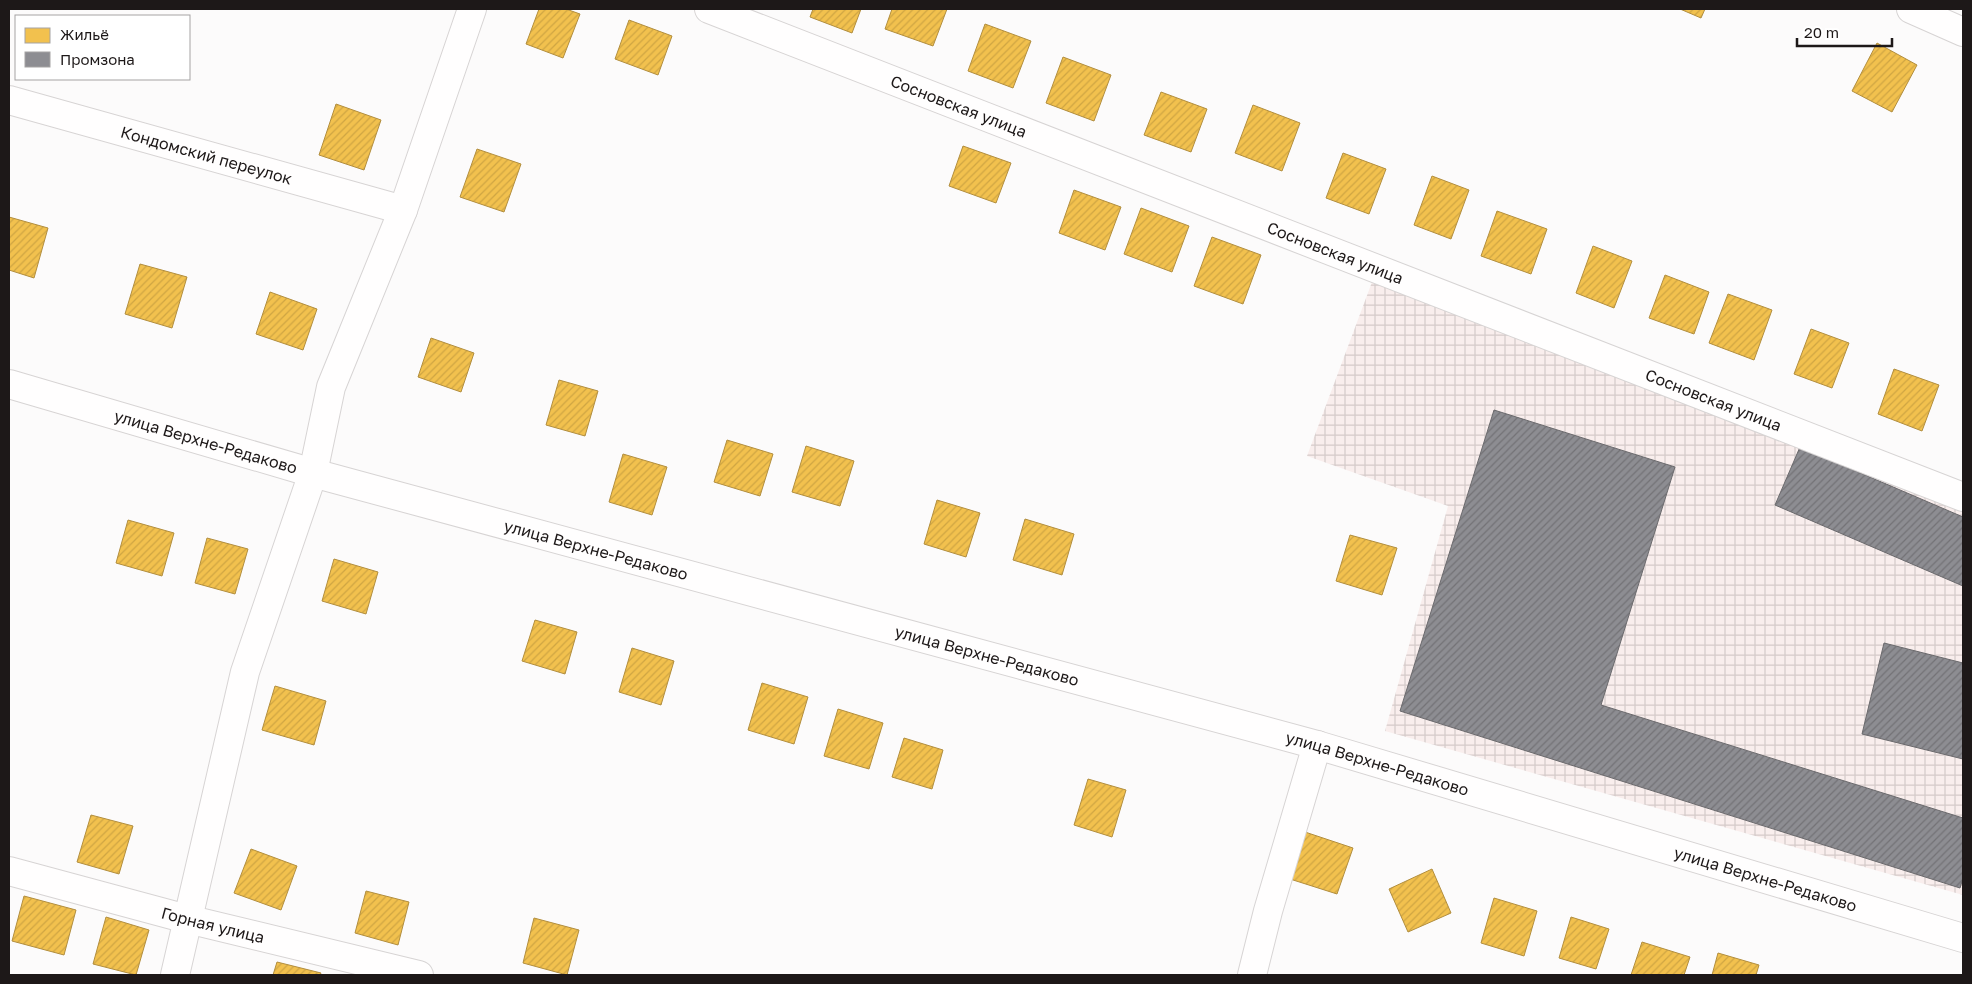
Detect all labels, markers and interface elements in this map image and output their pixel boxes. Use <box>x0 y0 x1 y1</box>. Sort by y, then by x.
legend <box>15 15 190 80</box>
scale bar <box>1797 15 1892 47</box>
text: 20 m <box>1804 23 1839 41</box>
text: Жильё <box>60 25 109 43</box>
text: Промзона <box>60 50 135 68</box>
street label: Сосновская улица <box>888 71 1030 142</box>
street label: Кондомский переулок <box>118 122 294 189</box>
street label: Сосновская улица <box>1264 217 1406 288</box>
street label: Сосновская улица <box>1643 364 1785 435</box>
street label: улица Верхне-Редаково <box>112 405 300 478</box>
street label: улица Верхне-Редаково <box>502 515 690 584</box>
street label: улица Верхне-Редаково <box>893 621 1081 690</box>
street label: улица Верхне-Редаково <box>1284 727 1471 800</box>
street label: улица Верхне-Редаково <box>1672 842 1859 916</box>
street label: Горная улица <box>159 903 267 947</box>

